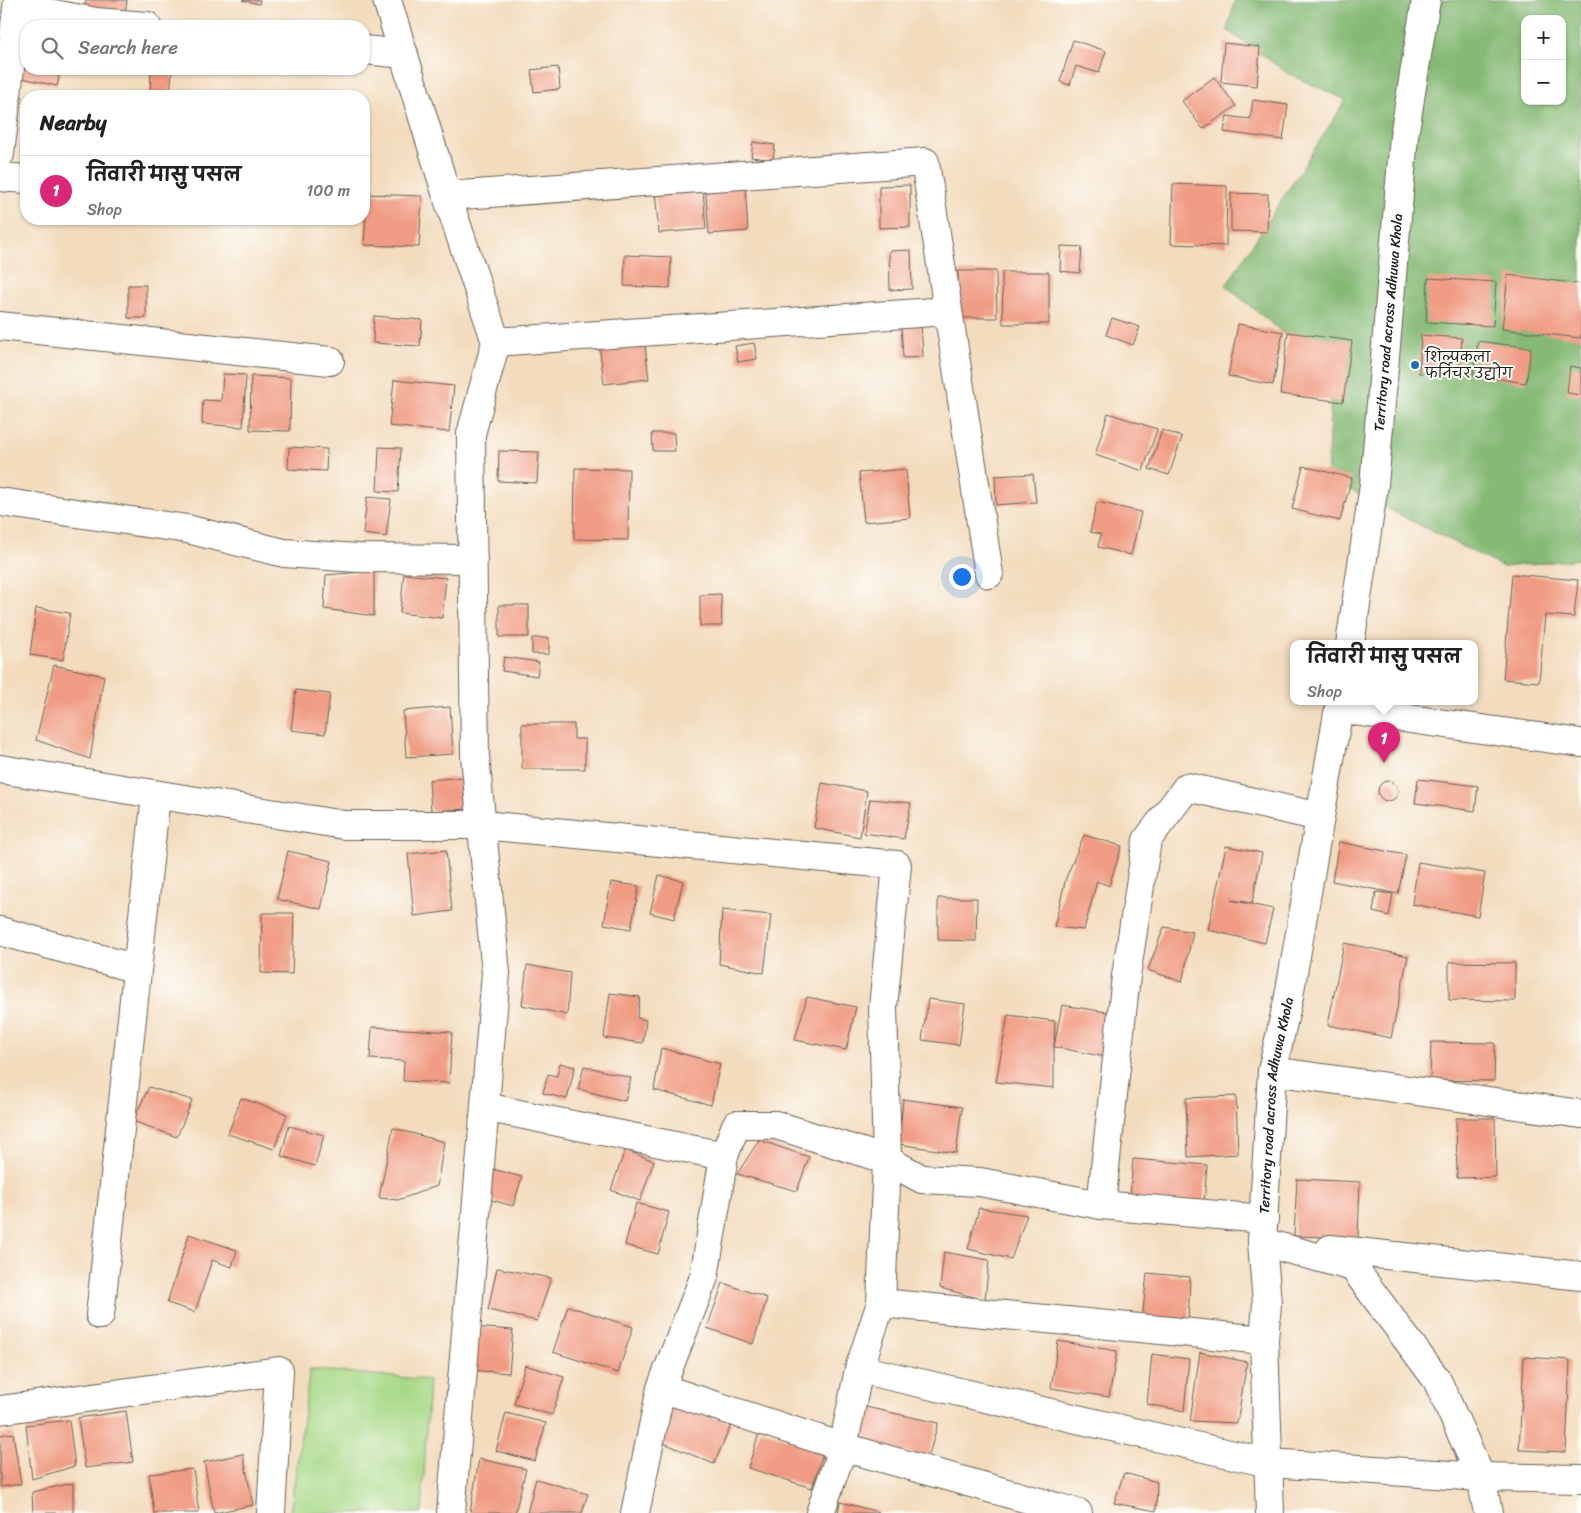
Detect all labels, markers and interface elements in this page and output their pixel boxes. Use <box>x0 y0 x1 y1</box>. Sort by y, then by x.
map controls <box>1521 15 1566 105</box>
button: + <box>1521 15 1566 60</box>
search box <box>20 20 370 75</box>
text: Search here <box>78 31 178 64</box>
icon: search <box>38 34 66 62</box>
button: − <box>1521 60 1566 105</box>
text: Nearby <box>40 104 106 142</box>
text: तिवारी मासु पसल <box>87 158 241 191</box>
text: 1 <box>53 176 59 205</box>
text: 100 m <box>306 176 350 205</box>
text: Shop <box>87 195 122 224</box>
street label: Territory road across Adhuwa Khola <box>1366 213 1410 432</box>
place label: शिल्पकला फर्निचर उद्योग <box>1424 345 1514 386</box>
marker: शिल्पकला फर्निचर उद्योग <box>1409 359 1421 371</box>
your location <box>949 564 975 590</box>
popup <box>1290 640 1478 705</box>
text: तिवारी मासु पसल <box>1307 640 1461 673</box>
text: Shop <box>1307 677 1342 706</box>
pin: 1 <box>1368 722 1400 763</box>
street label: Territory road across Adhuwa Khola <box>1251 995 1301 1214</box>

